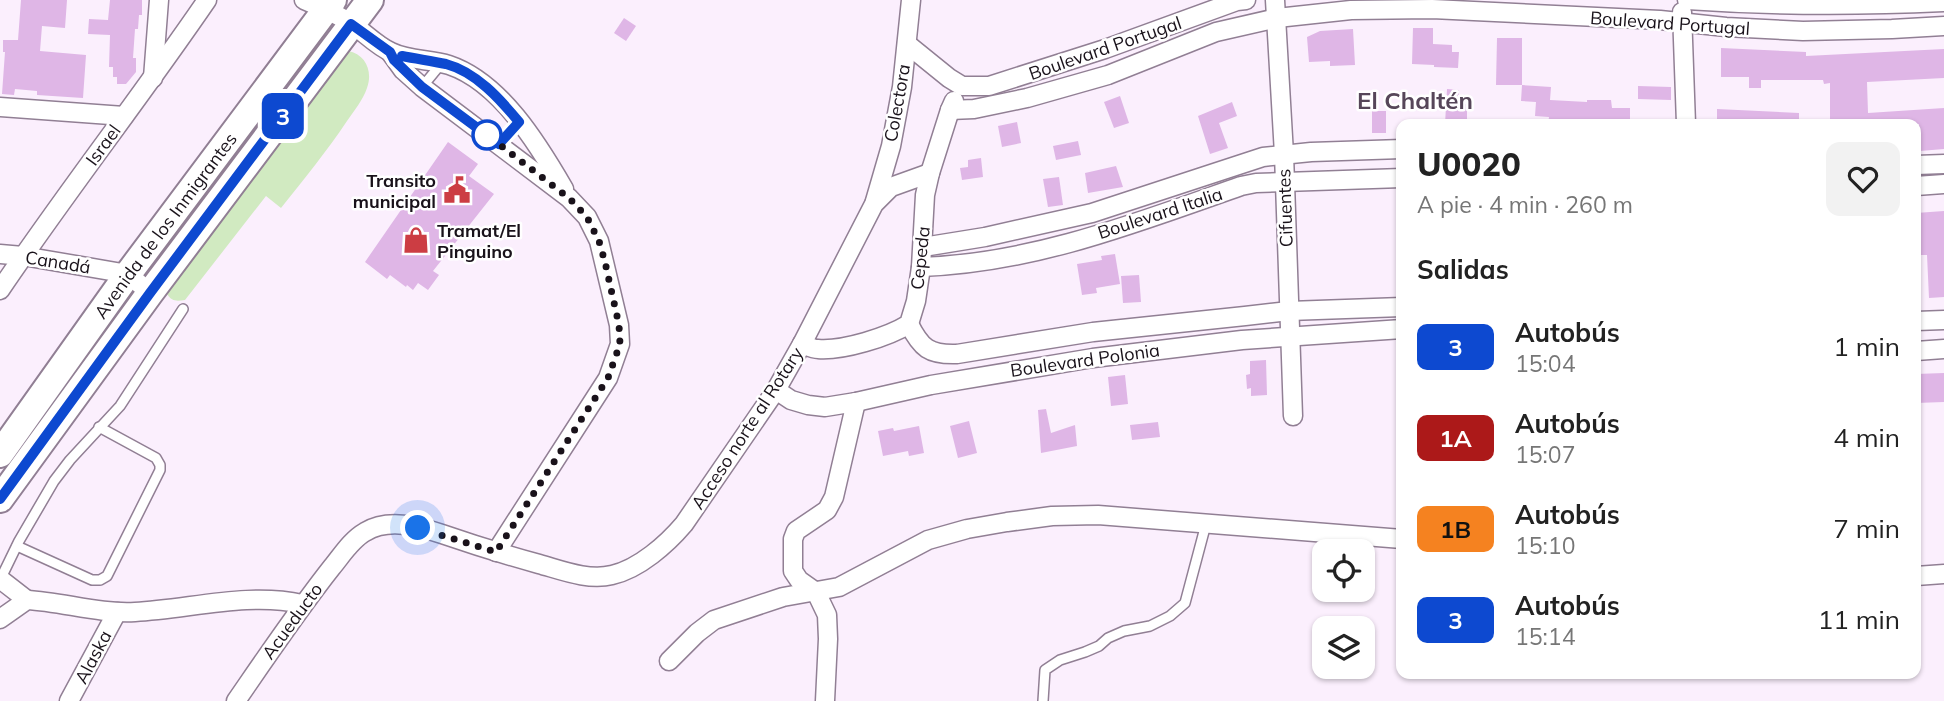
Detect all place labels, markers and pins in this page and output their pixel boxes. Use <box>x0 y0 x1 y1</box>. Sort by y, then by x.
unlabelled marker <box>472 120 502 150</box>
place label: Transito municipal <box>353 169 436 213</box>
public building icon: Transito municipal <box>442 175 472 205</box>
place label: Tramat/El Pinguino <box>437 219 521 263</box>
shop icon: Tramat/El Pinguino <box>401 225 431 255</box>

